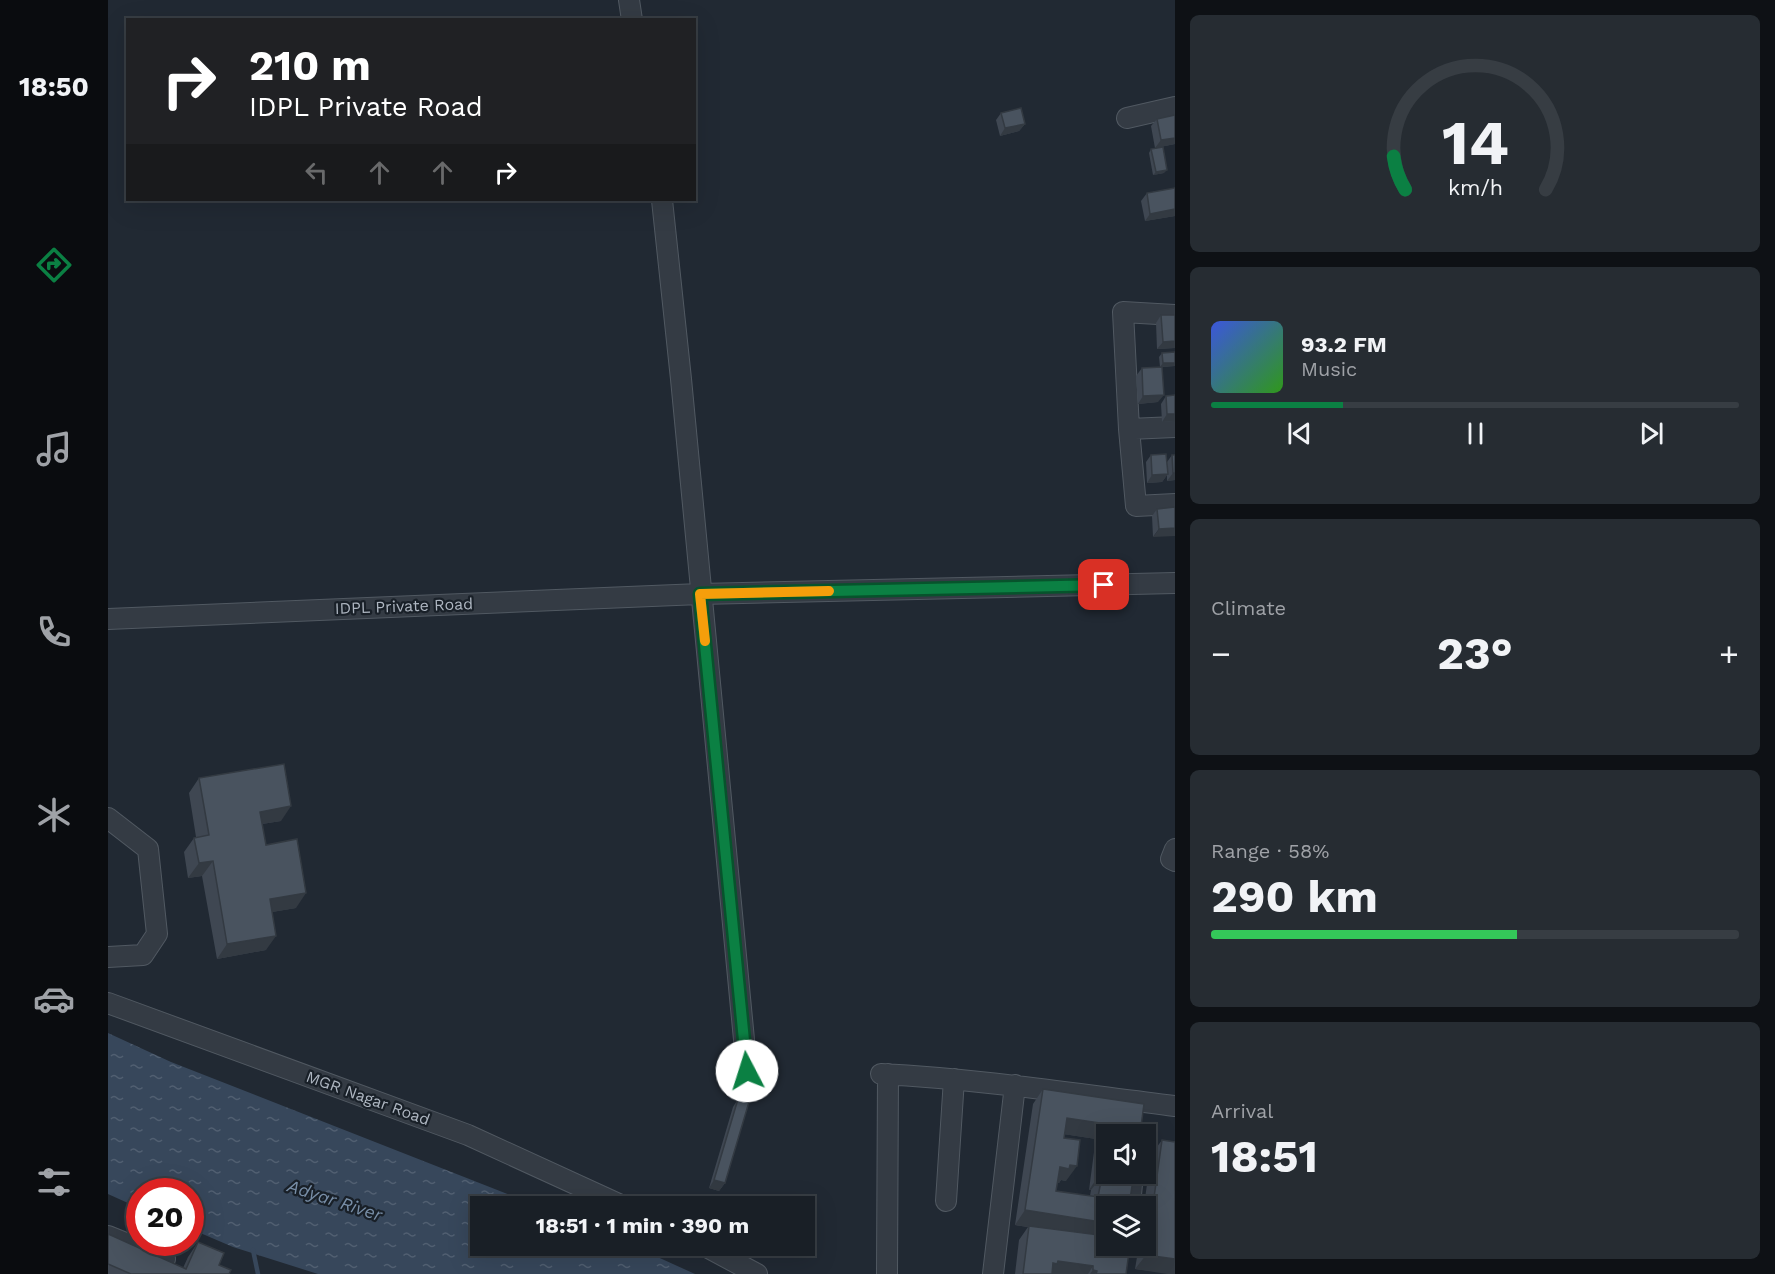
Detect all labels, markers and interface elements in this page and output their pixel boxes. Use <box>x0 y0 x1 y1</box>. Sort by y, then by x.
text: 210 m <box>249 41 371 90</box>
icon: right <box>150 42 228 120</box>
text: 18:50 <box>19 71 89 103</box>
text: IDPL Private Road <box>249 91 483 123</box>
text: 14 <box>1441 107 1509 180</box>
icon: left <box>300 156 333 189</box>
icon: ahead <box>363 156 396 189</box>
icon: ahead <box>426 156 459 189</box>
icon: right <box>489 156 522 189</box>
text: km/h <box>1447 176 1503 201</box>
icon: directions <box>33 244 75 286</box>
text: 93.2 FM <box>1301 332 1387 357</box>
text: Music <box>1301 357 1357 381</box>
icon: previous <box>1283 417 1316 450</box>
icon: pause <box>1459 417 1492 450</box>
icon: next <box>1635 417 1668 450</box>
icon: music <box>33 428 75 470</box>
pin <box>1078 559 1129 610</box>
icon: arrive <box>1087 568 1120 601</box>
street label: IDPL Private Road <box>334 594 474 618</box>
text: Climate <box>1211 596 1286 620</box>
icon: phone <box>33 611 75 653</box>
text: 23° <box>1437 627 1513 680</box>
text: − <box>1211 634 1231 673</box>
text: + <box>1719 634 1739 673</box>
icon: climate <box>33 794 75 836</box>
text: Range · 58% <box>1211 839 1329 863</box>
text: 290 km <box>1211 870 1378 923</box>
icon: car <box>33 978 75 1020</box>
position arrow <box>715 1039 779 1103</box>
street label: MGR Nagar Road <box>304 1067 432 1129</box>
text: Arrival <box>1211 1099 1273 1123</box>
map controls <box>1096 1124 1156 1256</box>
button: sound <box>1096 1124 1156 1184</box>
text: 18:51 <box>1211 1130 1318 1183</box>
icon: filters <box>33 1161 75 1203</box>
water label: Adyar River <box>284 1175 386 1225</box>
speed limit sign: 20 <box>126 1178 204 1256</box>
button: layers <box>1096 1196 1156 1256</box>
text: 18:51 · 1 min · 390 m <box>536 1213 749 1238</box>

